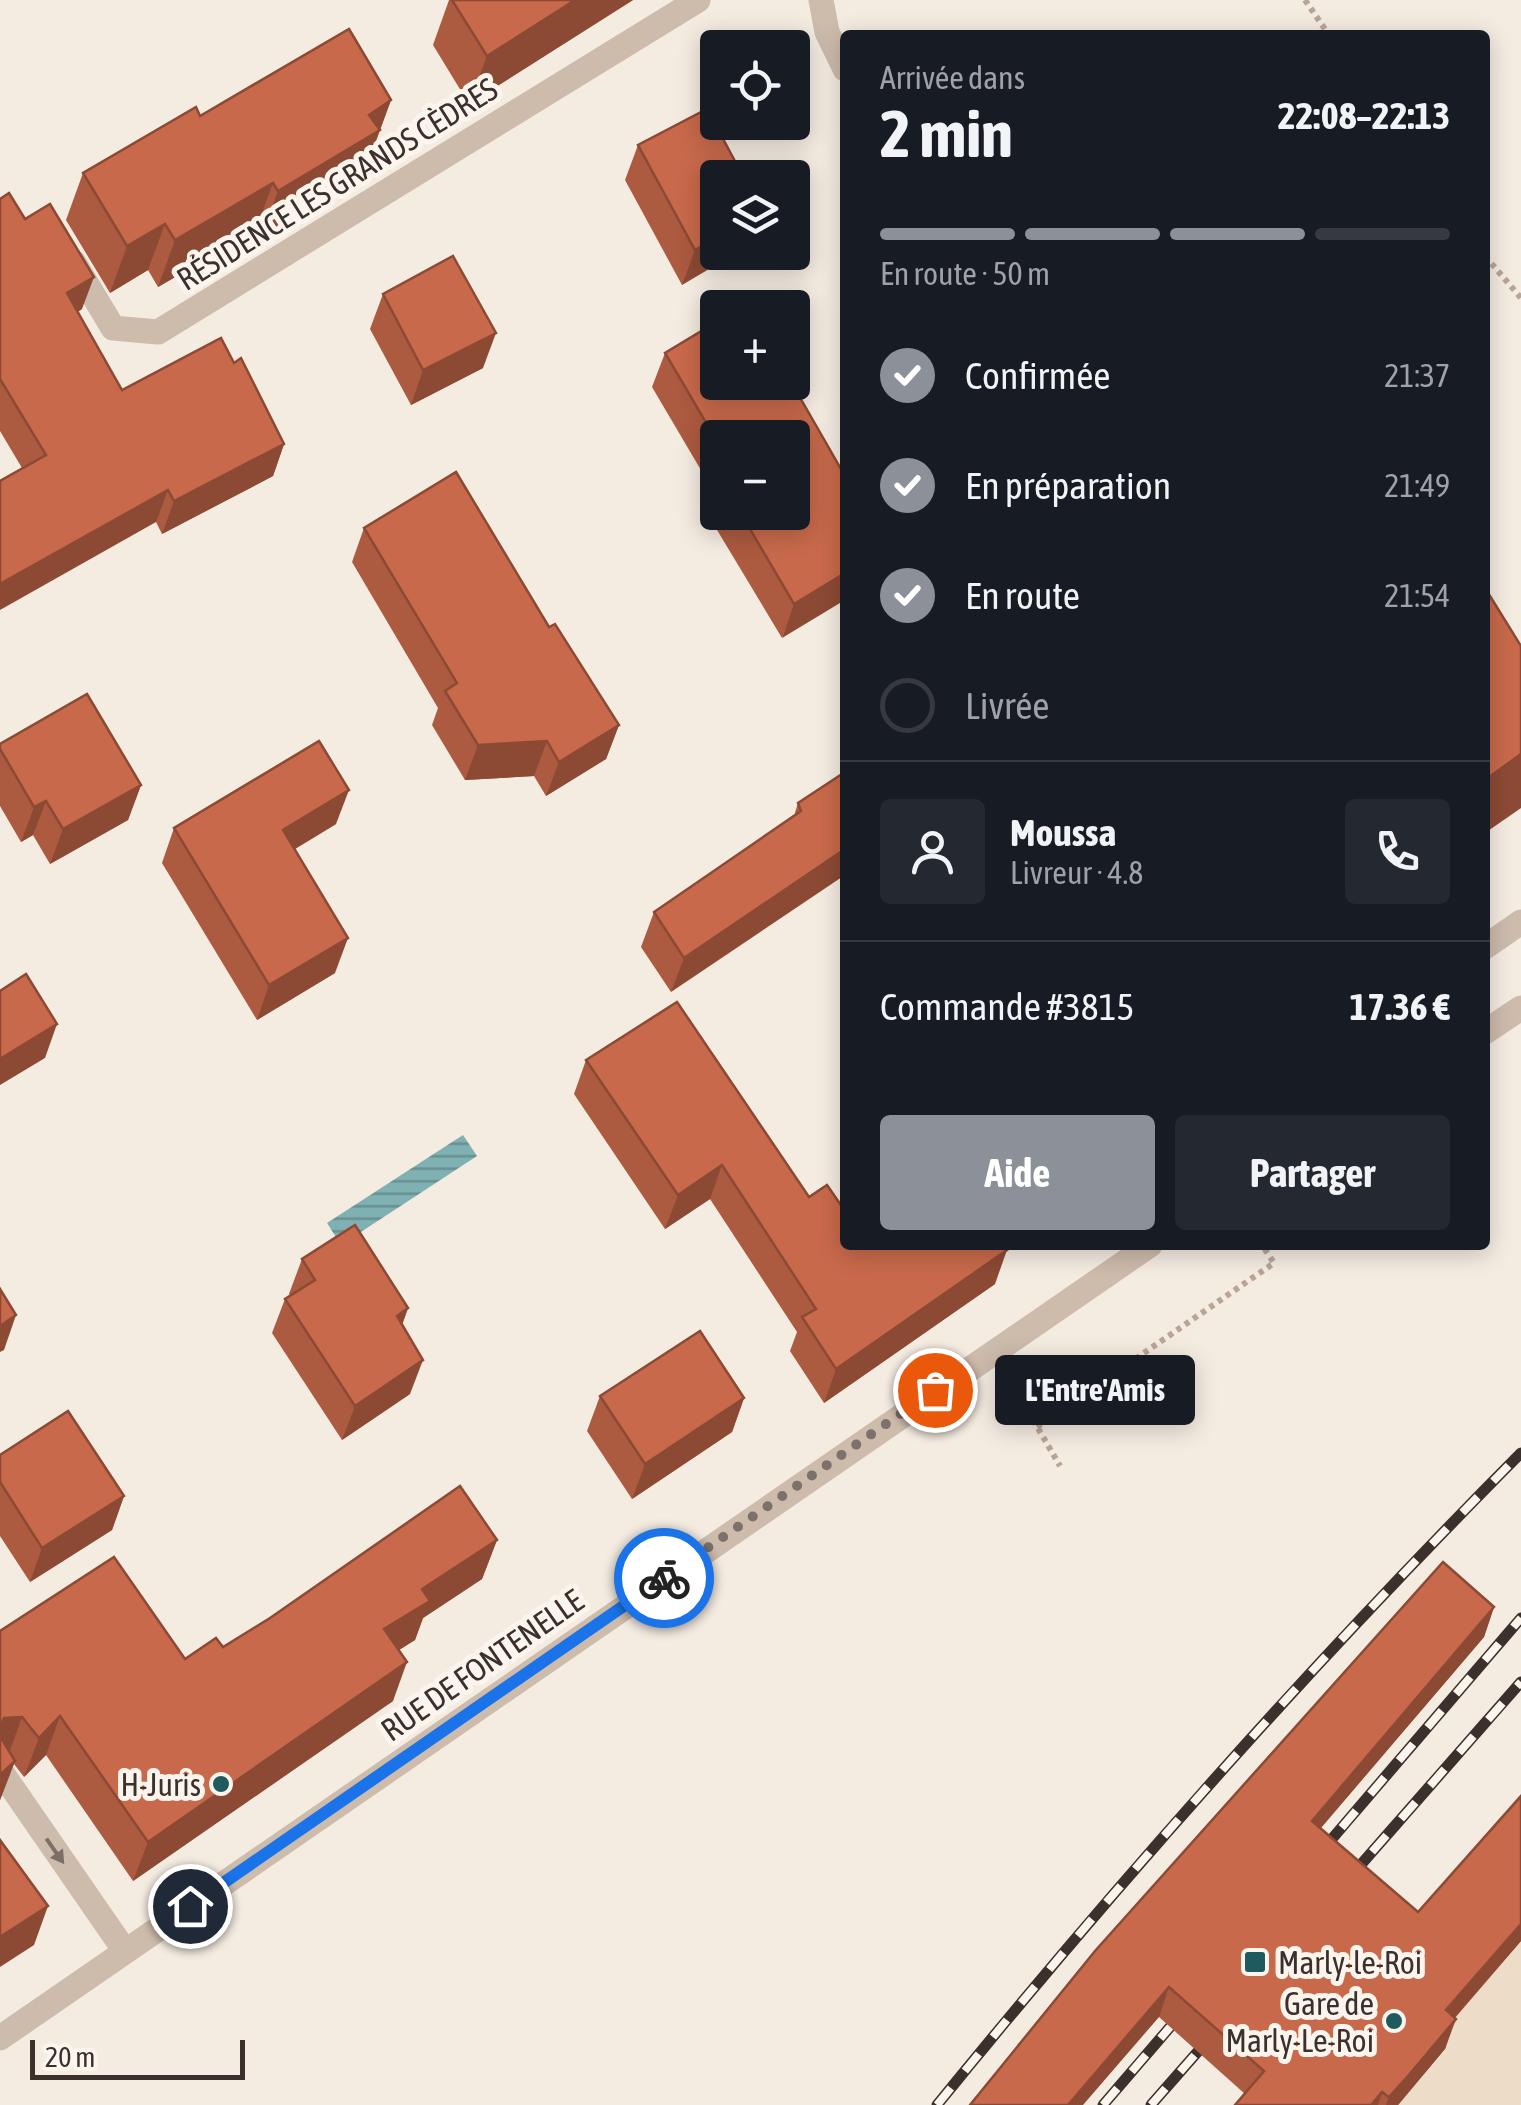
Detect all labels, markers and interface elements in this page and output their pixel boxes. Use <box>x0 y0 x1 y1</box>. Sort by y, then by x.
map controls <box>700 30 810 530</box>
button: locate <box>700 30 810 140</box>
text: Arrivée dans <box>880 59 1025 96</box>
street label: RÉSIDENCE LES GRANDS CÈDRES <box>170 70 504 298</box>
text: 22:08–22:13 <box>1278 94 1450 137</box>
text: 2 min <box>880 96 1013 171</box>
button: layers <box>700 160 810 270</box>
text: En route · 50 m <box>880 255 1050 292</box>
button: + <box>700 290 810 400</box>
icon: check <box>880 348 935 403</box>
text: Confirmée <box>965 354 1111 397</box>
text: 21:37 <box>1384 357 1450 394</box>
button: − <box>700 420 810 530</box>
icon: check <box>880 458 935 513</box>
text: En préparation <box>965 464 1171 507</box>
text: 21:49 <box>1384 467 1450 504</box>
icon: check <box>880 568 935 623</box>
text: En route <box>965 574 1080 617</box>
text: 21:54 <box>1384 577 1450 614</box>
text: Livrée <box>965 684 1050 727</box>
button: person <box>880 799 985 904</box>
button: phone <box>1345 799 1450 904</box>
text: Moussa <box>1010 811 1116 854</box>
text: Livreur · 4.8 <box>1010 854 1143 891</box>
text: Commande #3815 <box>880 985 1134 1028</box>
text: 17.36 € <box>1349 985 1450 1028</box>
button: Aide <box>880 1115 1155 1230</box>
button: Partager <box>1175 1115 1450 1230</box>
pin <box>893 1348 978 1433</box>
callout: L'Entre'Amis <box>995 1355 1195 1425</box>
icon: bag <box>908 1363 963 1418</box>
text: L'Entre'Amis <box>1025 1371 1165 1408</box>
courier <box>614 1528 714 1628</box>
icon: bike <box>637 1551 692 1606</box>
street label: RUE DE FONTENELLE <box>374 1581 590 1748</box>
place label: H-Juris <box>121 1766 201 1803</box>
marker: H-Juris <box>210 1773 232 1795</box>
one-way arrow <box>45 1837 64 1864</box>
pin <box>148 1864 233 1949</box>
icon: home <box>163 1879 218 1934</box>
place label: Marly-le-Roi <box>1278 1944 1422 1981</box>
marker: Marly-le-Roi <box>1242 1949 1268 1975</box>
place label: Gare de Marly-Le-Roi <box>1226 1985 1374 2059</box>
marker: Gare de Marly-Le-Roi <box>1383 2010 1405 2032</box>
scale bar <box>30 2035 245 2080</box>
text: 20 m <box>45 2041 95 2073</box>

